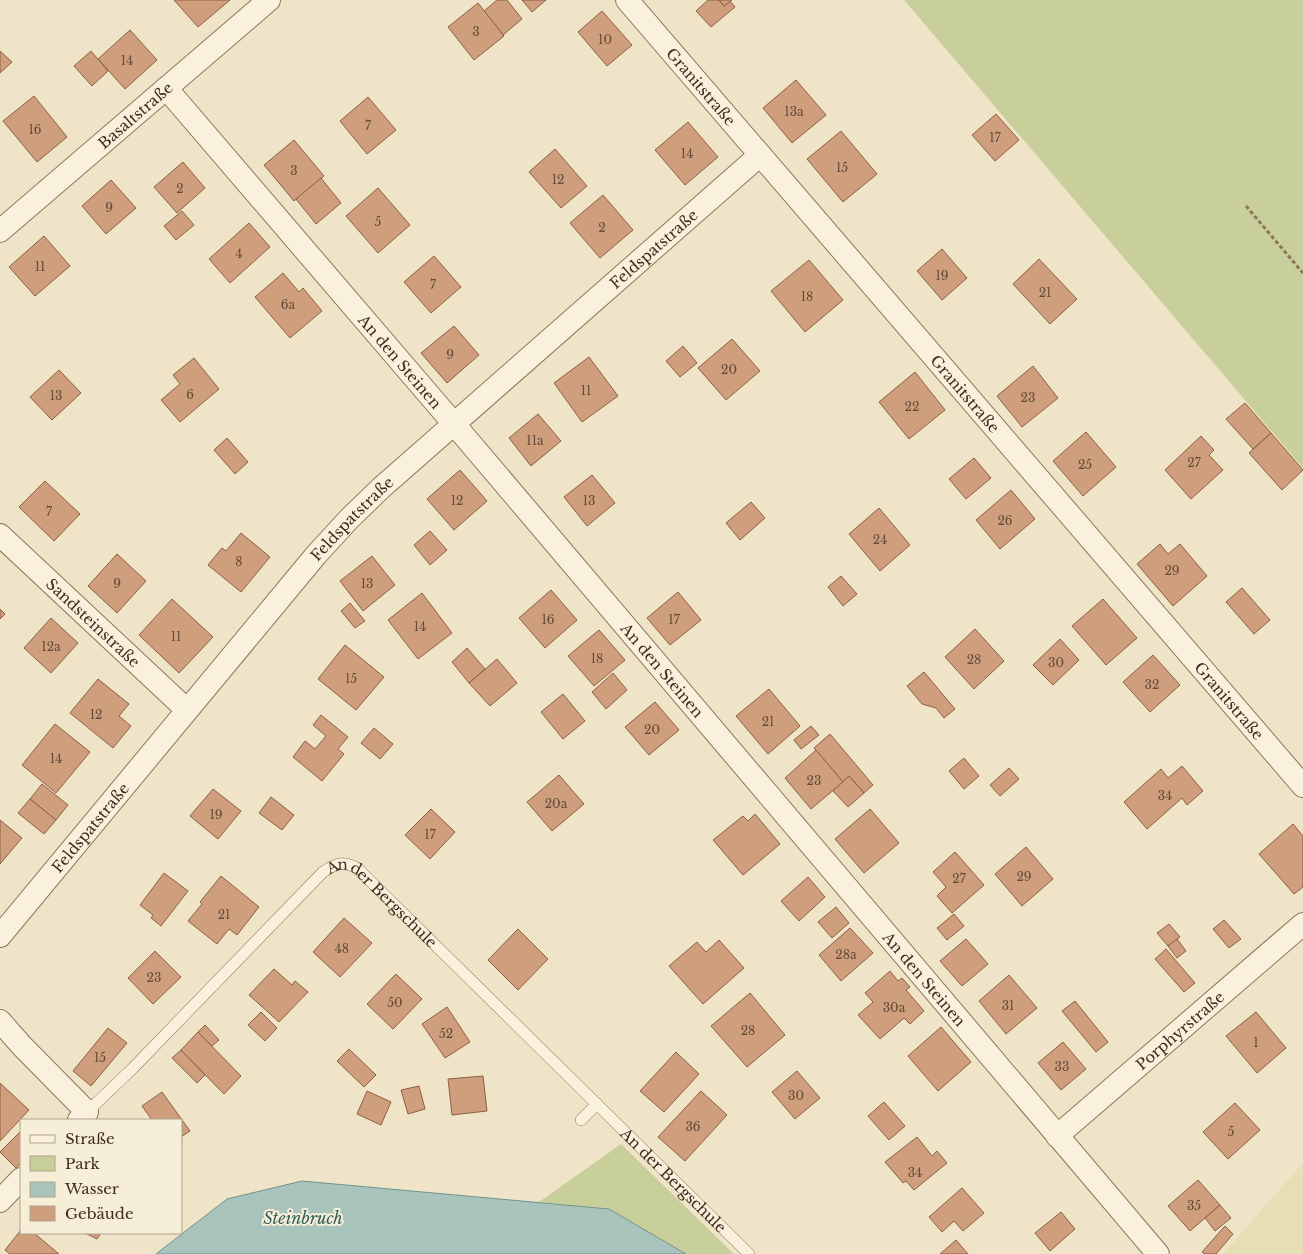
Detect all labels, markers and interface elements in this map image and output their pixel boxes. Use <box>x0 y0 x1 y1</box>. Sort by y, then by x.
house number: 3 <box>472 24 480 39</box>
house number: 10 <box>598 32 612 47</box>
street label: Granitstraße <box>663 44 740 129</box>
house number: 14 <box>121 53 133 68</box>
street label: Basaltstraße <box>94 78 176 152</box>
house number: 13a <box>784 104 804 119</box>
house number: 7 <box>365 118 372 133</box>
house number: 16 <box>28 122 42 137</box>
house number: 17 <box>989 130 1002 145</box>
house number: 14 <box>681 146 693 161</box>
house number: 15 <box>836 160 848 175</box>
house number: 3 <box>290 163 298 178</box>
house number: 12 <box>552 172 564 187</box>
house number: 2 <box>176 181 184 196</box>
house number: 9 <box>105 200 113 215</box>
street label: Feldspatstraße <box>605 205 701 292</box>
house number: 5 <box>375 214 382 229</box>
house number: 2 <box>598 220 606 235</box>
house number: 4 <box>235 246 243 261</box>
house number: 11 <box>35 259 45 274</box>
house number: 19 <box>935 268 949 283</box>
house number: 7 <box>430 277 437 292</box>
house number: 21 <box>1039 285 1051 300</box>
house number: 18 <box>801 289 813 304</box>
house number: 6a <box>281 297 296 312</box>
street label: An den Steinen <box>354 310 446 412</box>
house number: 9 <box>446 347 454 362</box>
street label: Granitstraße <box>927 351 1004 436</box>
house number: 20 <box>721 362 737 377</box>
house number: 11 <box>581 383 591 398</box>
house number: 6 <box>186 387 194 402</box>
house number: 13 <box>50 388 62 403</box>
house number: 23 <box>1021 390 1035 405</box>
house number: 22 <box>905 399 919 414</box>
house number: 11a <box>526 433 544 448</box>
house number: 27 <box>1187 455 1202 470</box>
house number: 25 <box>1078 457 1092 472</box>
street label: Feldspatstraße <box>306 472 397 565</box>
house number: 12 <box>451 493 463 508</box>
house number: 13 <box>583 493 595 508</box>
house number: 7 <box>46 504 53 519</box>
house number: 26 <box>997 513 1013 528</box>
house number: 24 <box>873 532 887 547</box>
house number: 8 <box>235 554 243 569</box>
house number: 29 <box>1164 563 1180 578</box>
street label: Sandsteinstraße <box>42 574 144 671</box>
house number: 9 <box>113 576 121 591</box>
house number: 13 <box>361 576 373 591</box>
house number: 16 <box>541 612 555 627</box>
house number: 17 <box>668 612 681 627</box>
street label: An den Steinen <box>617 618 708 721</box>
house number: 14 <box>414 619 426 634</box>
house number: 11 <box>171 629 181 644</box>
house number: 12a <box>41 639 61 654</box>
house number: 18 <box>591 651 603 666</box>
house number: 28 <box>967 652 981 667</box>
house number: 30 <box>1048 655 1064 670</box>
street label: Granitstraße <box>1191 658 1268 743</box>
house number: 15 <box>345 671 357 686</box>
house number: 32 <box>1145 677 1159 692</box>
house number: 12 <box>90 707 102 722</box>
house number: 21 <box>762 714 774 729</box>
house number: 20 <box>644 722 660 737</box>
house number: 14 <box>50 751 62 766</box>
house number: 23 <box>807 773 821 788</box>
street label: Feldspatstraße <box>47 779 133 876</box>
house number: 34 <box>1158 788 1172 803</box>
house number: 20a <box>545 796 568 811</box>
house number: 19 <box>209 807 223 822</box>
house number: 17 <box>424 827 437 842</box>
street label: An der Bergschule <box>322 854 441 951</box>
house number: 29 <box>1016 869 1032 884</box>
house number: 27 <box>952 871 967 886</box>
house number: 21 <box>218 907 230 922</box>
street label: An den Steinen <box>879 927 970 1030</box>
house number: 48 <box>335 941 349 956</box>
house number: 28a <box>835 947 857 962</box>
house number: 23 <box>147 970 161 985</box>
street label: Porphyrstraße <box>1132 987 1228 1074</box>
house number: 50 <box>387 995 403 1010</box>
house number: 31 <box>1002 998 1014 1013</box>
house number: 30a <box>883 1000 906 1015</box>
house number: 28 <box>741 1023 755 1038</box>
house number: 52 <box>439 1026 453 1041</box>
house number: 1 <box>1253 1035 1259 1050</box>
house number: 15 <box>94 1050 106 1065</box>
house number: 33 <box>1055 1059 1069 1074</box>
house number: 30 <box>788 1088 804 1103</box>
legend <box>20 1119 182 1234</box>
house number: 36 <box>685 1119 701 1134</box>
street label: An der Bergschule <box>616 1123 731 1236</box>
house number: 5 <box>1228 1124 1235 1139</box>
text: Straße <box>65 1129 115 1148</box>
text: Park <box>65 1154 101 1173</box>
house number: 34 <box>908 1165 922 1180</box>
text: Wasser <box>64 1179 120 1198</box>
house number: 35 <box>1187 1198 1201 1213</box>
text: Gebäude <box>65 1204 134 1223</box>
water label: Steinbruch <box>263 1208 343 1228</box>

